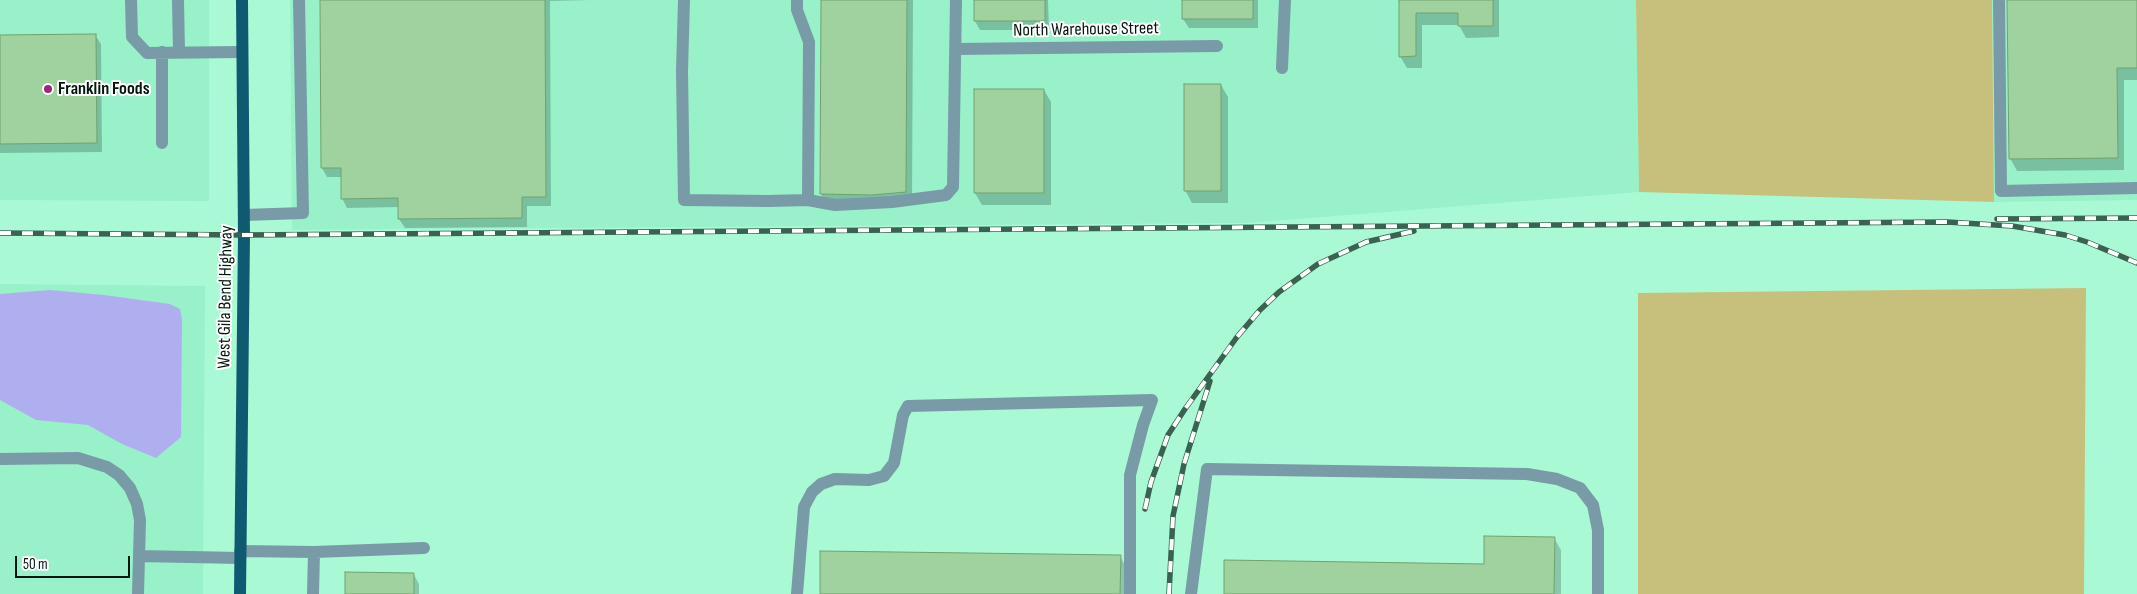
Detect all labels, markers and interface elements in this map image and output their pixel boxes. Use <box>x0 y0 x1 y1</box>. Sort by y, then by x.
street label: North Warehouse Street <box>1013 18 1159 42</box>
place label: Franklin Foods <box>58 78 150 100</box>
marker: Franklin Foods <box>42 83 54 95</box>
street label: West Gila Bend Highway <box>214 225 238 369</box>
scale bar <box>18 546 132 578</box>
text: 50 m <box>23 555 48 574</box>

